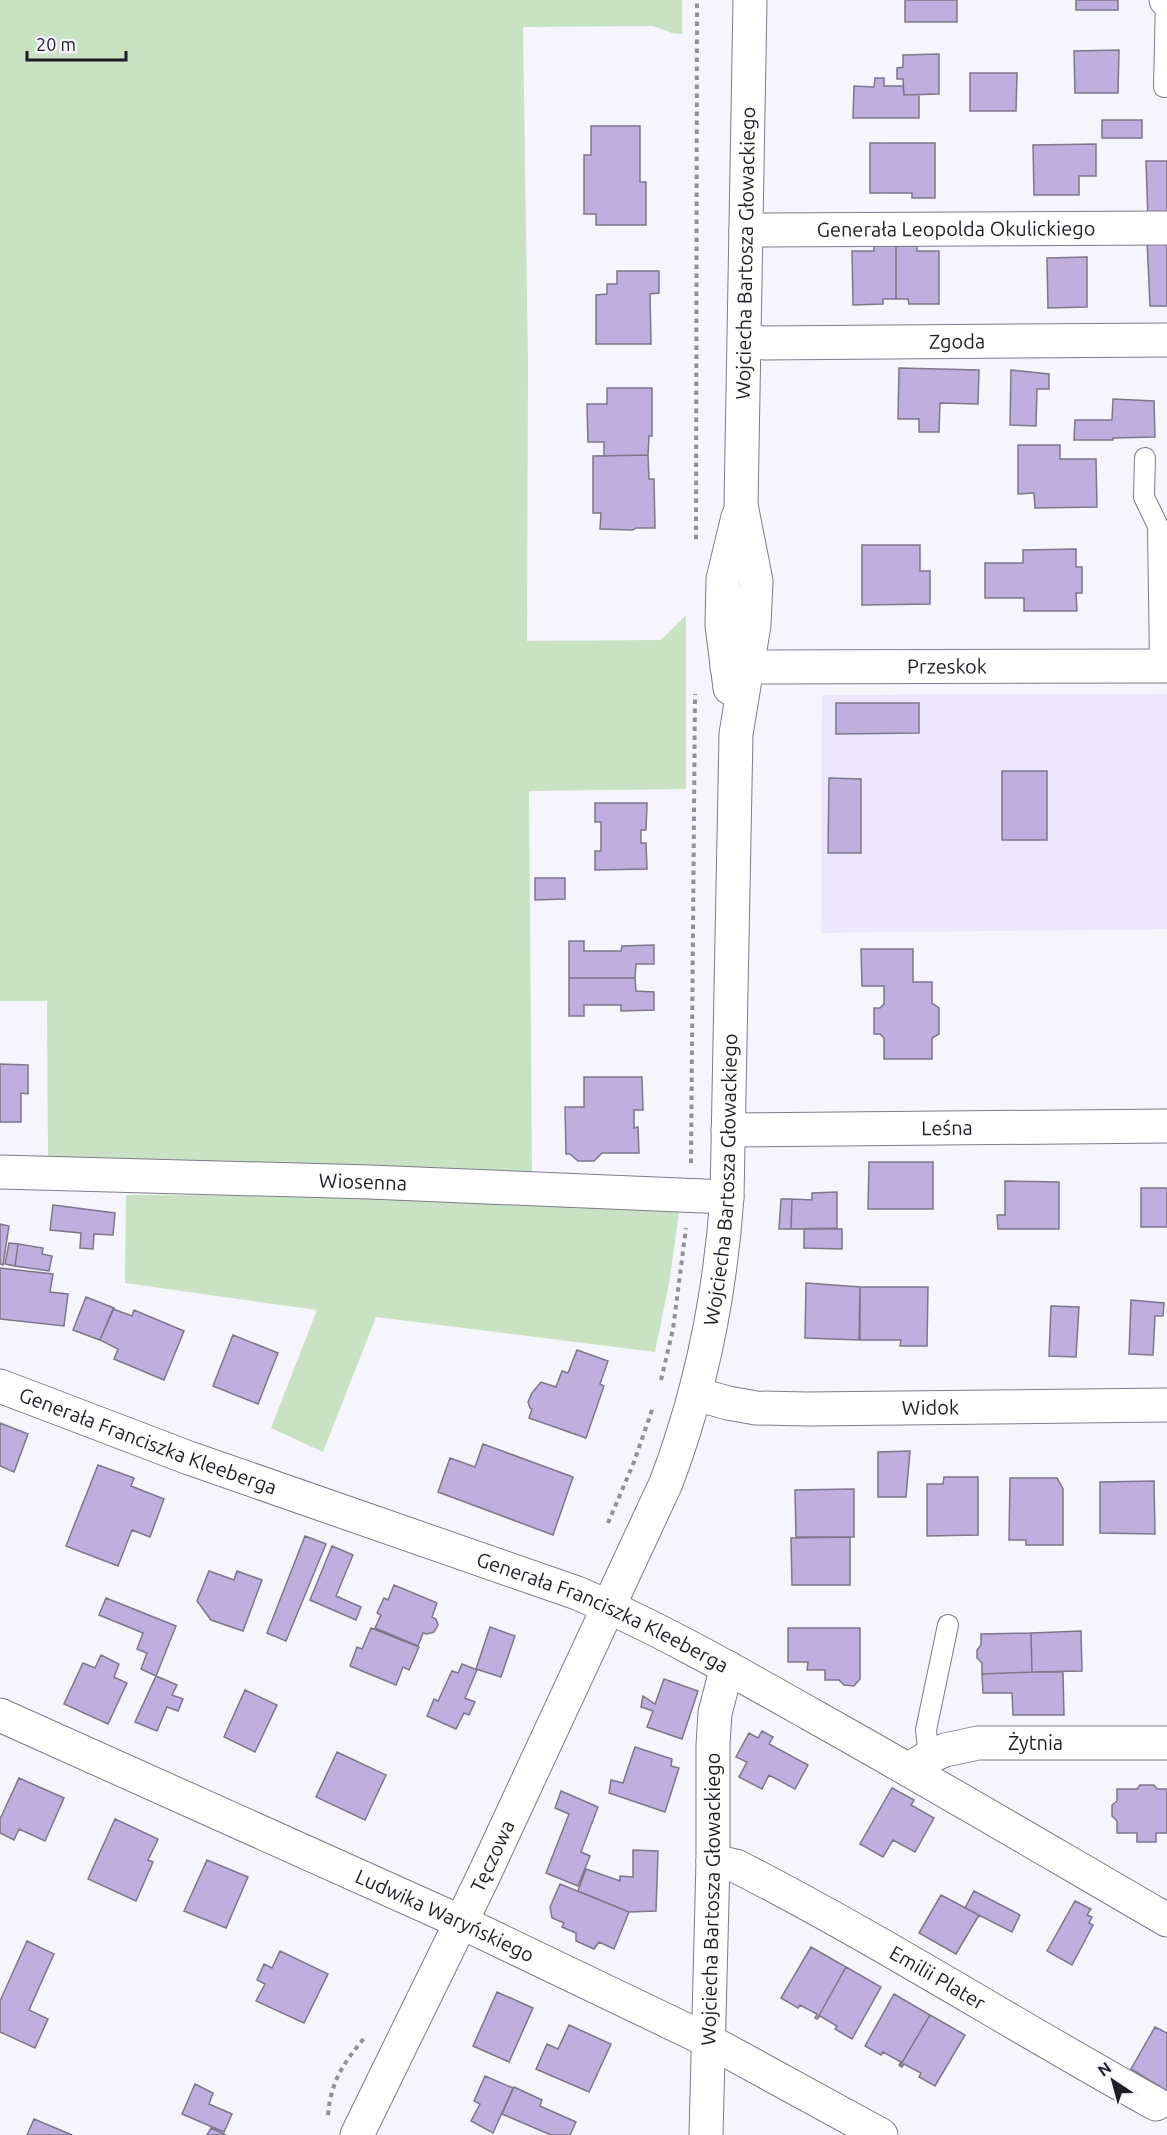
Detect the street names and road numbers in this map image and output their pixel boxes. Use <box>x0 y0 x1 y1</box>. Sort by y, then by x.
street label: Wojciecha Bartosza Głowackiego <box>731 106 759 400</box>
street label: Generała Leopolda Okulickiego <box>817 216 1095 241</box>
street label: Zgoda <box>929 329 985 353</box>
street label: Przeskok <box>907 654 987 678</box>
street label: Wojciecha Bartosza Głowackiego <box>699 1033 741 1327</box>
street label: Leśna <box>921 1116 973 1139</box>
street label: Wiosenna <box>318 1169 408 1195</box>
street label: Generała Franciszka Kleeberga <box>16 1382 280 1499</box>
street label: Widok <box>902 1395 959 1419</box>
street label: Generała Franciszka Kleeberga <box>474 1547 733 1677</box>
street label: Żytnia <box>1008 1731 1063 1754</box>
street label: Wojciecha Bartosza Głowackiego <box>696 1753 724 2046</box>
street label: Tęczowa <box>465 1816 519 1896</box>
street label: Ludwika Waryńskiego <box>352 1864 538 1966</box>
street label: Emilii Plater <box>886 1941 990 2014</box>

